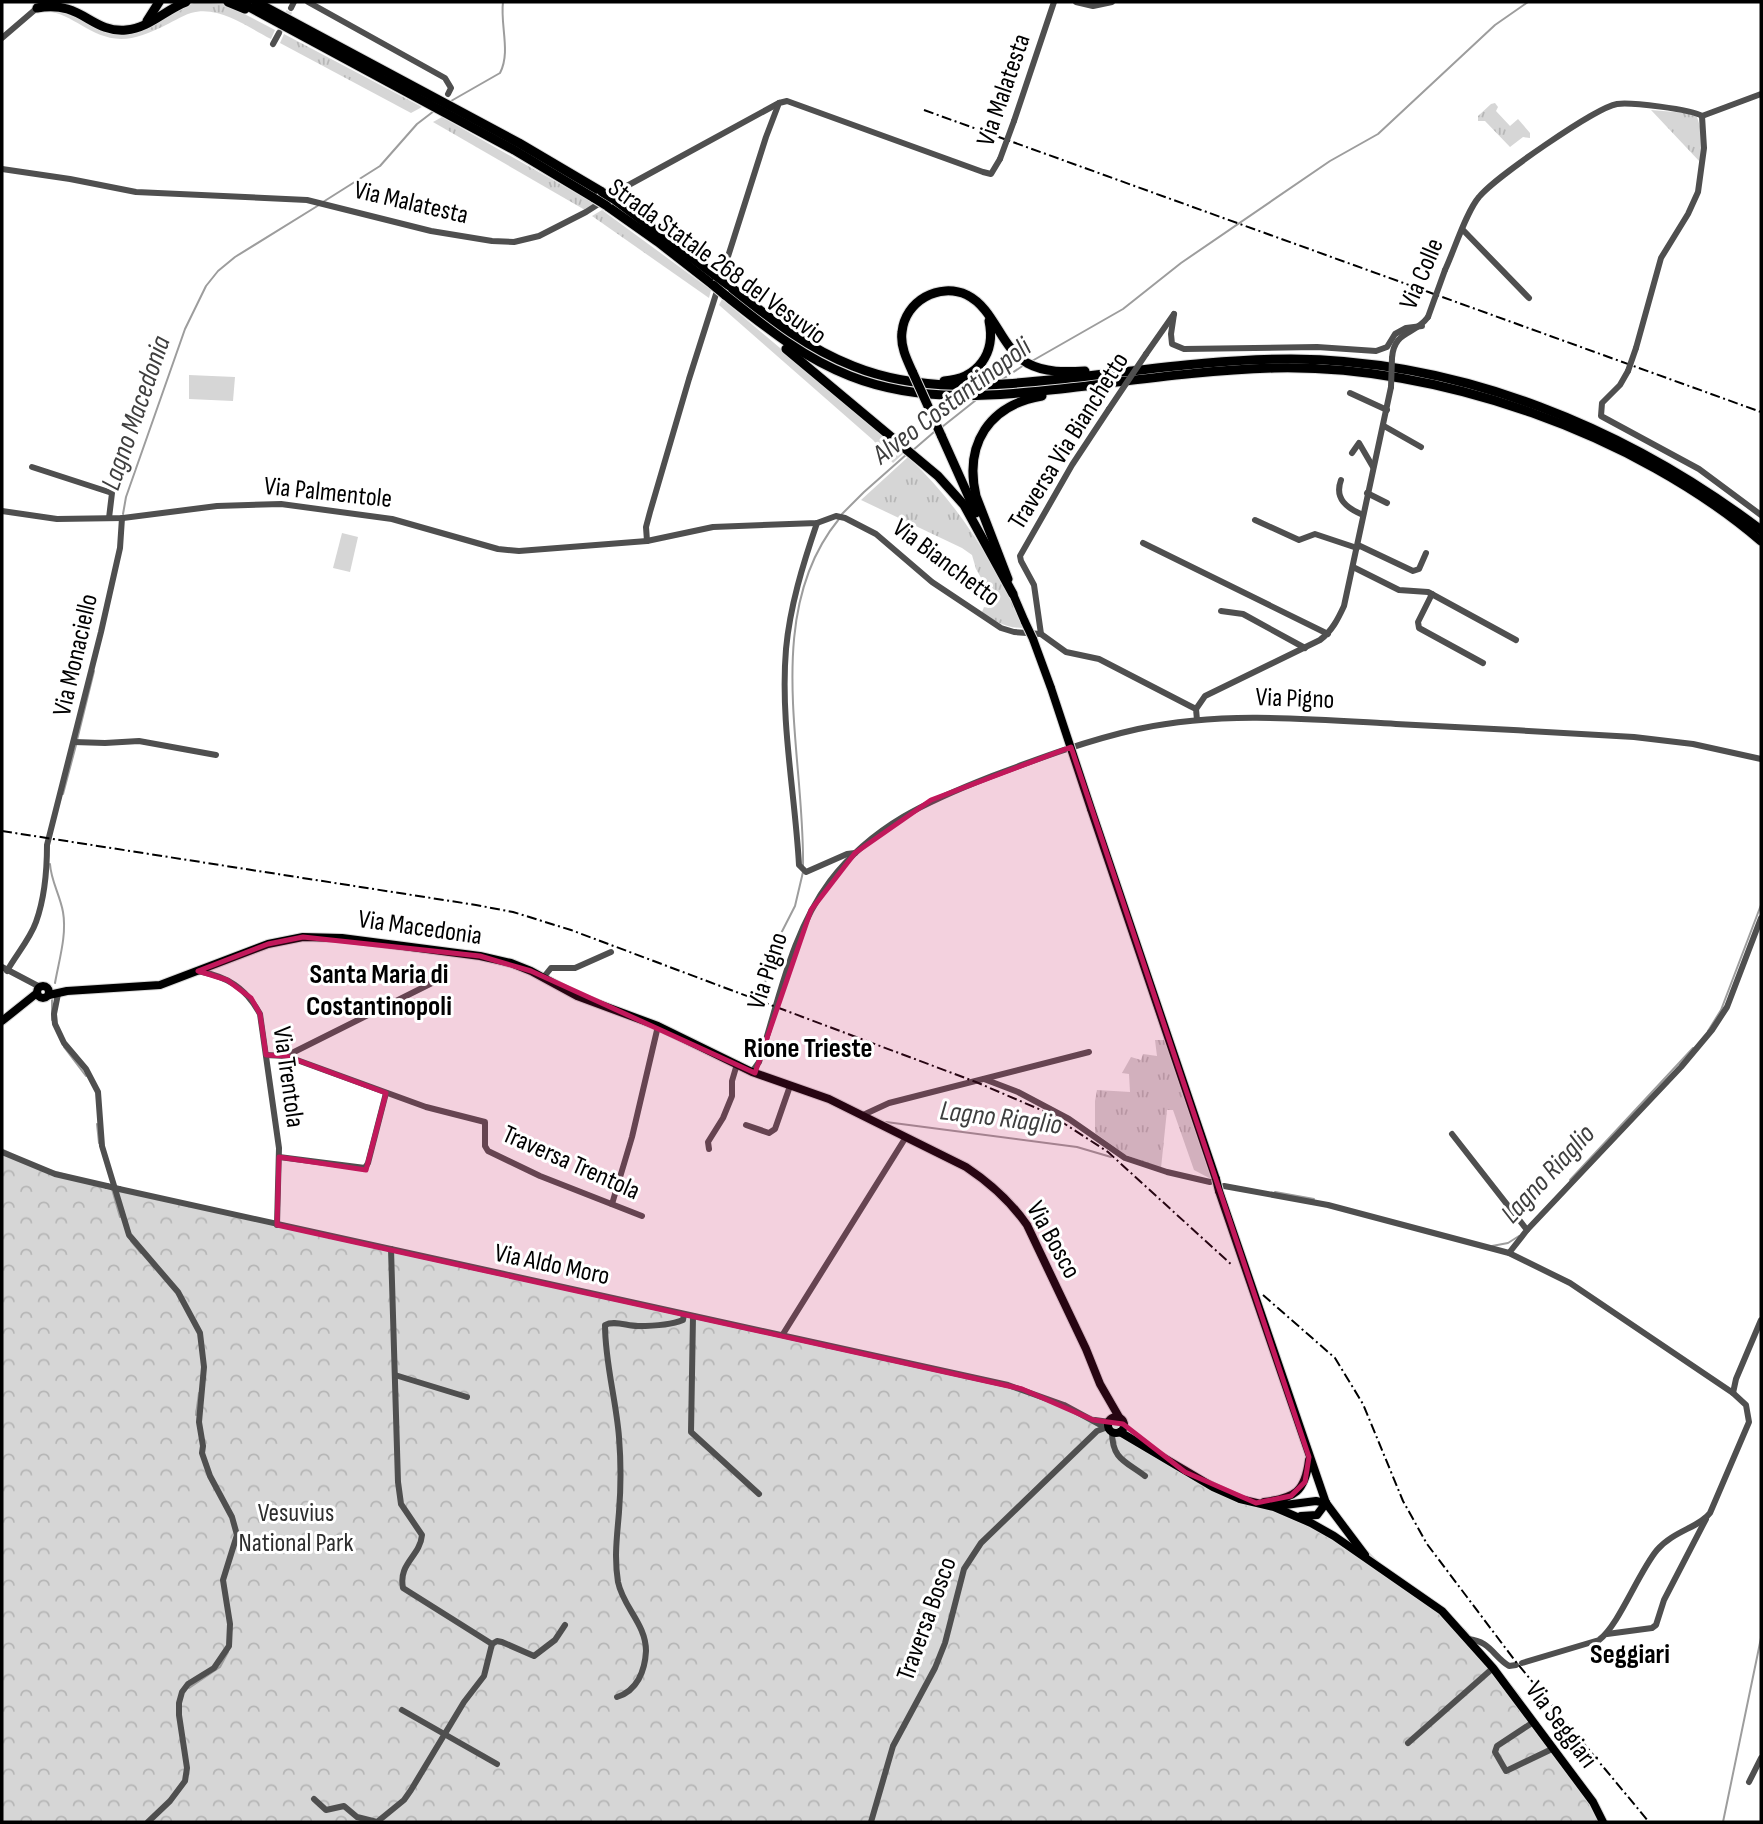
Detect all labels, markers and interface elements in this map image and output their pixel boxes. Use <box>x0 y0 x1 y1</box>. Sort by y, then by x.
street label: Via Malatesta <box>970 30 1038 150</box>
street label: Strada Statale 268 del Vesuvio <box>602 172 832 352</box>
street label: Via Malatesta <box>351 175 471 231</box>
street label: Via Colle <box>1393 234 1451 314</box>
water label: Alveo Costantinopoli <box>865 330 1038 472</box>
water label: Lagno Macedonia <box>94 331 178 494</box>
street label: Traversa Via Bianchetto <box>1002 347 1136 535</box>
street label: Via Palmentole <box>263 471 393 515</box>
street label: Via Bianchetto <box>886 513 1006 613</box>
street label: Via Monaciello <box>47 591 105 719</box>
street label: Via Pigno <box>1255 682 1335 716</box>
street label: Via Macedonia <box>356 904 484 952</box>
street label: Via Pigno <box>741 929 795 1013</box>
district label: Santa Maria di Costantinopoli <box>306 958 452 1023</box>
street label: Via Trentola <box>266 1025 310 1129</box>
district label: Rione Trieste <box>743 1032 873 1065</box>
water label: Lagno Riaglio <box>938 1094 1065 1142</box>
water label: Lagno Riaglio <box>1494 1117 1602 1230</box>
street label: Traversa Trentola <box>498 1119 644 1207</box>
street label: Via Bosco <box>1019 1196 1087 1284</box>
street label: Via Aldo Moro <box>492 1238 612 1292</box>
park label: Vesuvius National Park <box>239 1498 354 1559</box>
street label: Traversa Bosco <box>890 1553 964 1685</box>
district label: Seggiari <box>1590 1638 1670 1671</box>
street label: Via Seggiari <box>1518 1676 1604 1774</box>

